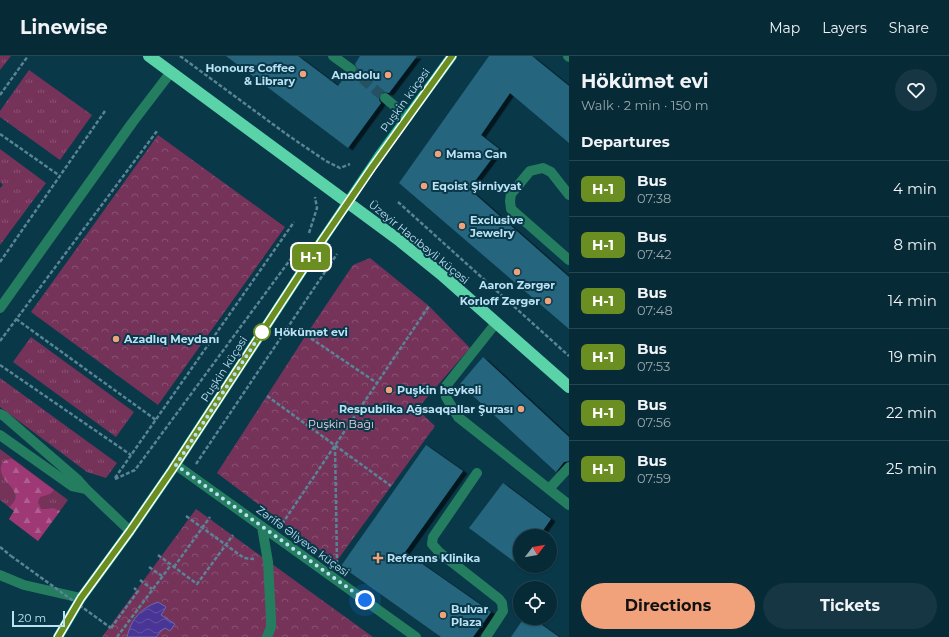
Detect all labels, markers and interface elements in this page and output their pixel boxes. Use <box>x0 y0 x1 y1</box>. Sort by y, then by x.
text: Linewise <box>20 16 108 39</box>
text: Map <box>769 19 800 37</box>
text: Layers <box>822 19 867 37</box>
text: Share <box>889 19 929 37</box>
place label: Honours Coffee & Library <box>205 61 295 88</box>
street label: Puşkin küçəsi <box>377 65 433 135</box>
place label: Anadolu <box>330 68 380 82</box>
marker: Honours Coffee & Library <box>298 69 308 79</box>
button: heart <box>895 69 937 111</box>
marker: Anadolu <box>383 70 393 80</box>
text: Hökümət evi <box>581 70 709 93</box>
text: Walk · 2 min · 150 m <box>581 97 709 113</box>
text: Departures <box>581 132 670 151</box>
place label: Mama Can <box>446 147 507 161</box>
marker: Mama Can <box>433 149 443 159</box>
text: Bus <box>637 171 667 190</box>
place label: Eqoist Şirniyyat <box>432 179 522 193</box>
text: 4 min <box>893 179 937 198</box>
text: H-1 <box>592 180 614 198</box>
marker: Eqoist Şirniyyat <box>419 181 429 191</box>
text: 07:38 <box>637 190 671 206</box>
street label: Üzeyir Hacıbəyli küçəsi <box>366 197 472 287</box>
place label: Exclusive Jewelry <box>469 213 524 240</box>
marker: Exclusive Jewelry <box>457 221 467 231</box>
text: Bus <box>637 227 667 246</box>
text: 8 min <box>893 235 937 254</box>
text: H-1 <box>592 236 614 254</box>
line badge: H-1 <box>288 244 334 270</box>
text: 07:42 <box>637 246 672 262</box>
text: H-1 <box>300 248 322 266</box>
marker: Aaron Zərgər <box>512 267 522 277</box>
place label: Aaron Zərgər <box>478 278 555 292</box>
text: Bus <box>637 283 667 302</box>
text: 14 min <box>888 291 937 310</box>
text: H-1 <box>592 292 614 310</box>
place label: Korloff Zərgər <box>460 294 540 308</box>
marker: Korloff Zərgər <box>543 296 553 306</box>
text: 07:48 <box>637 302 673 318</box>
marker: Hökümət evi <box>253 323 271 341</box>
place label: Hökümət evi <box>274 325 348 339</box>
place label: Azadlıq Meydanı <box>123 332 219 346</box>
marker: Azadlıq Meydanı <box>111 334 121 344</box>
street label: Puşkin küçəsi <box>198 334 250 404</box>
text: Bus <box>637 339 667 358</box>
text: 19 min <box>888 347 937 366</box>
text: H-1 <box>592 348 614 366</box>
text: 07:53 <box>637 358 670 374</box>
place label: Puşkin heykəli <box>397 383 481 397</box>
marker: Puşkin heykəli <box>384 385 394 395</box>
text: Bus <box>637 395 667 414</box>
place label: Respublika Ağsaqqallar Şurası <box>339 402 513 416</box>
text: 22 min <box>886 403 937 422</box>
marker: Respublika Ağsaqqallar Şurası <box>516 404 526 414</box>
text: H-1 <box>592 404 614 422</box>
text: 07:56 <box>637 414 671 430</box>
park label: Puşkin Bağı <box>308 417 374 431</box>
text: Bus <box>637 451 667 470</box>
text: 25 min <box>886 459 937 478</box>
text: H-1 <box>592 460 614 478</box>
text: 07:59 <box>637 470 671 486</box>
street label: Zərifə Əliyeva küçəsi <box>254 503 352 579</box>
north arrow <box>513 529 557 573</box>
map controls <box>513 529 557 625</box>
place label: Referans Klinika <box>387 551 481 565</box>
marker: Referans Klinika <box>372 552 384 564</box>
button: locate <box>513 581 557 625</box>
button: Directions <box>581 583 755 629</box>
button: Tickets <box>763 583 937 629</box>
your location <box>355 590 375 610</box>
place label: Bulvar Plaza <box>451 602 488 629</box>
scale bar <box>12 609 65 628</box>
marker: Bulvar Plaza <box>438 610 448 620</box>
text: 20 m <box>18 611 46 625</box>

